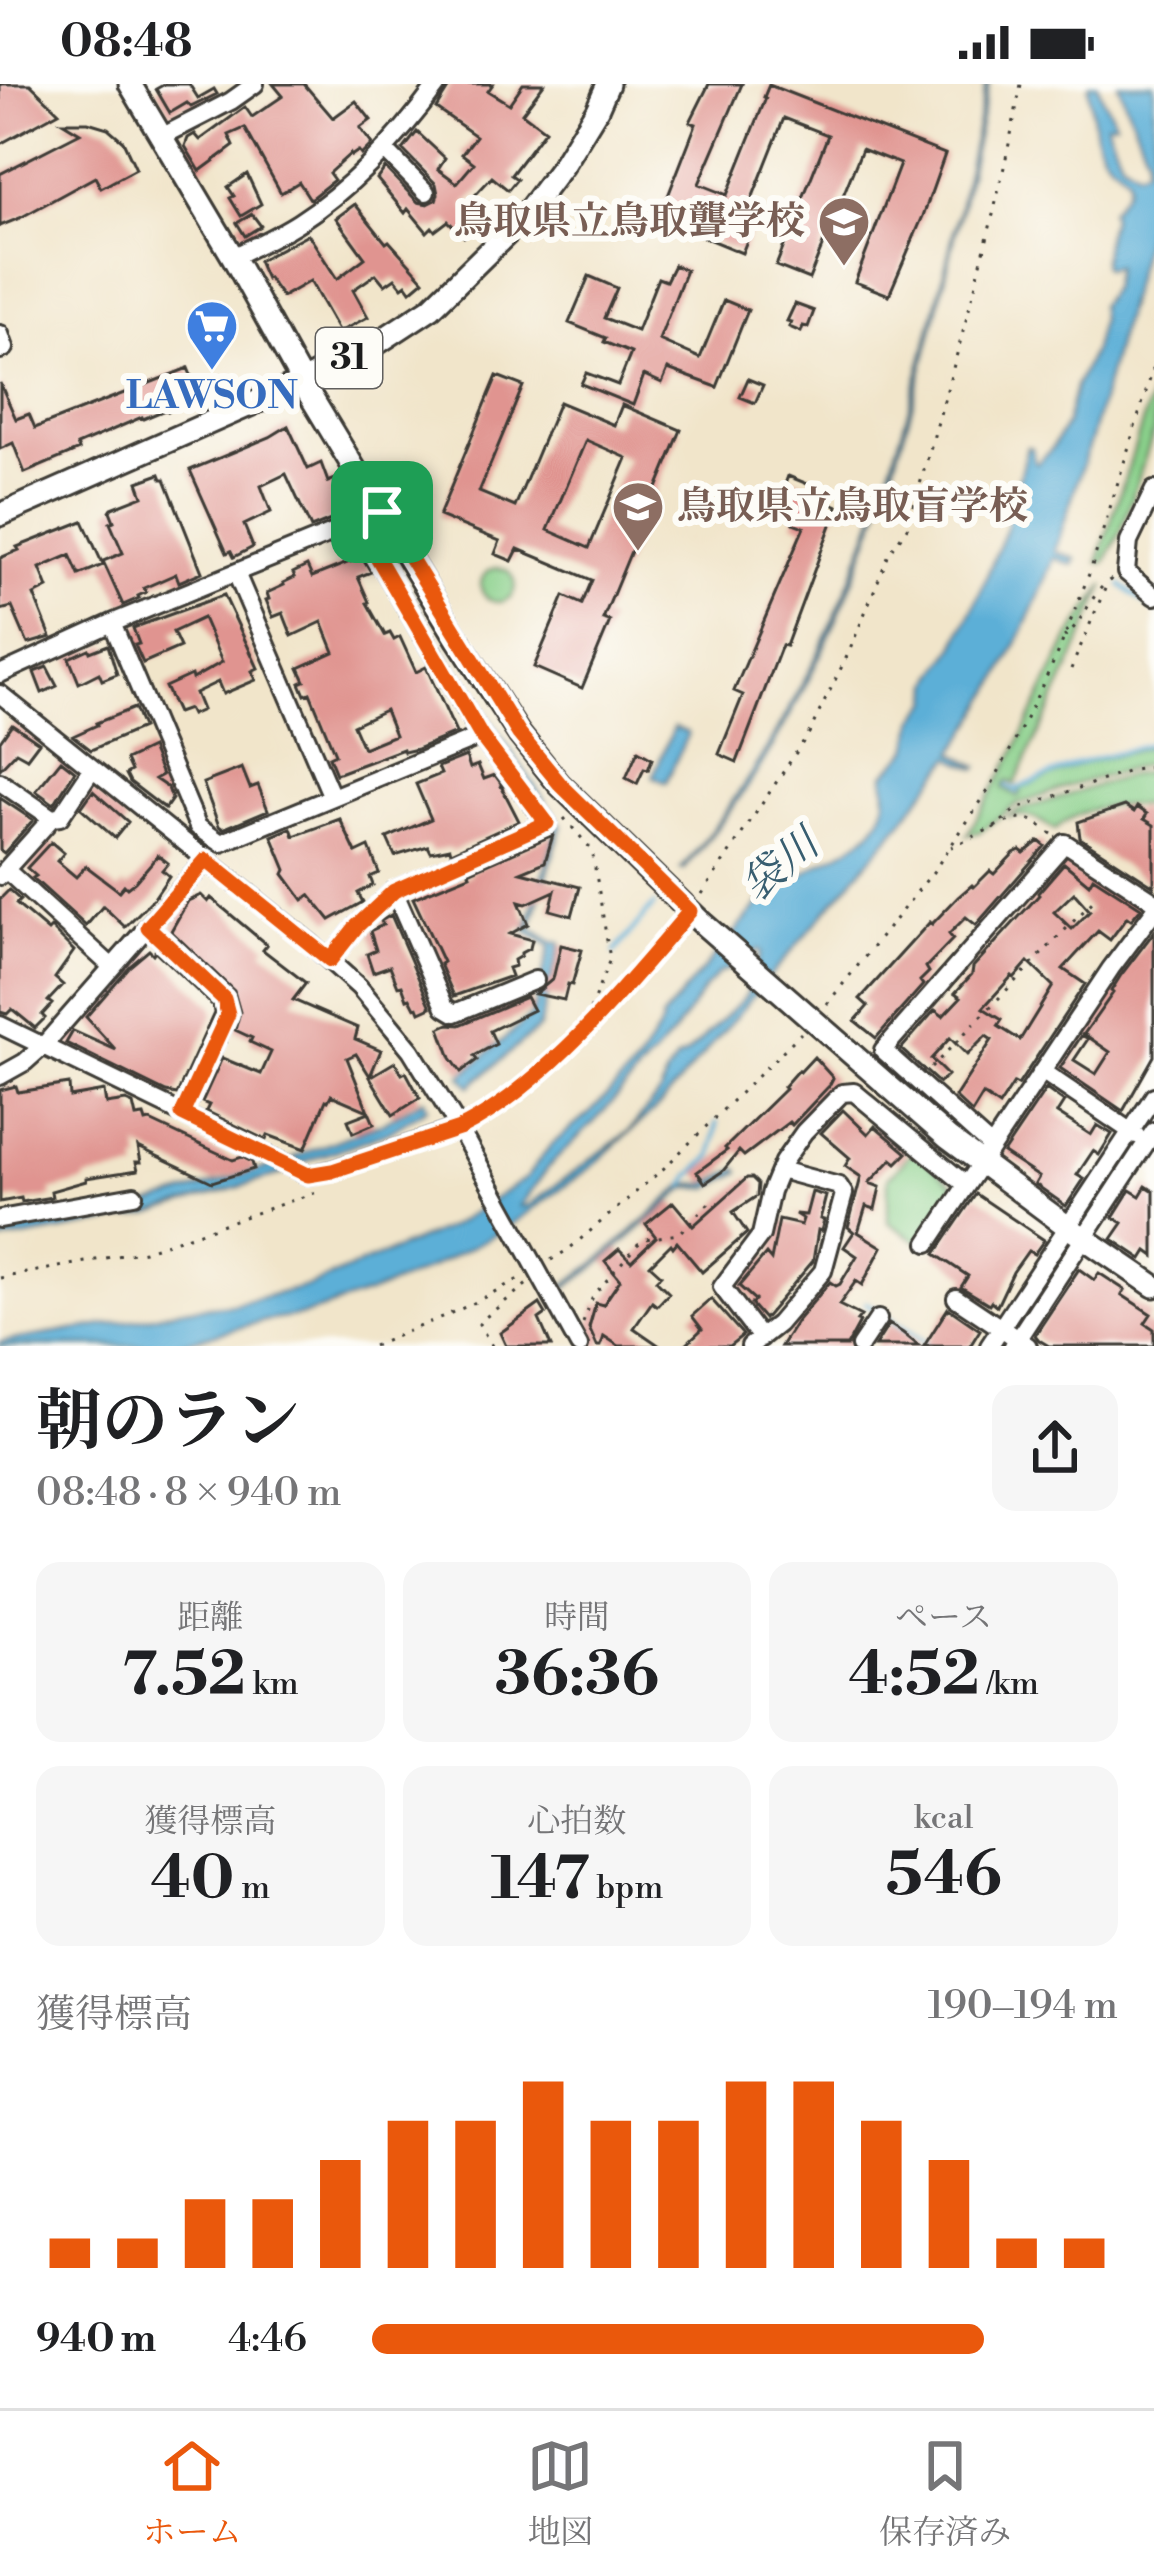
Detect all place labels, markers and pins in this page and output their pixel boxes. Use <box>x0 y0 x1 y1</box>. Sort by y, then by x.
school or university icon: 鳥取県立鳥取聾学校 <box>816 194 872 268</box>
place label: 鳥取県立鳥取聾学校 <box>454 198 805 247</box>
supermarket icon: LAWSON <box>184 298 240 372</box>
place label: LAWSON <box>126 372 298 421</box>
pin <box>331 461 433 563</box>
school or university icon: 鳥取県立鳥取盲学校 <box>610 479 666 553</box>
place label: 鳥取県立鳥取盲学校 <box>677 483 1028 532</box>

